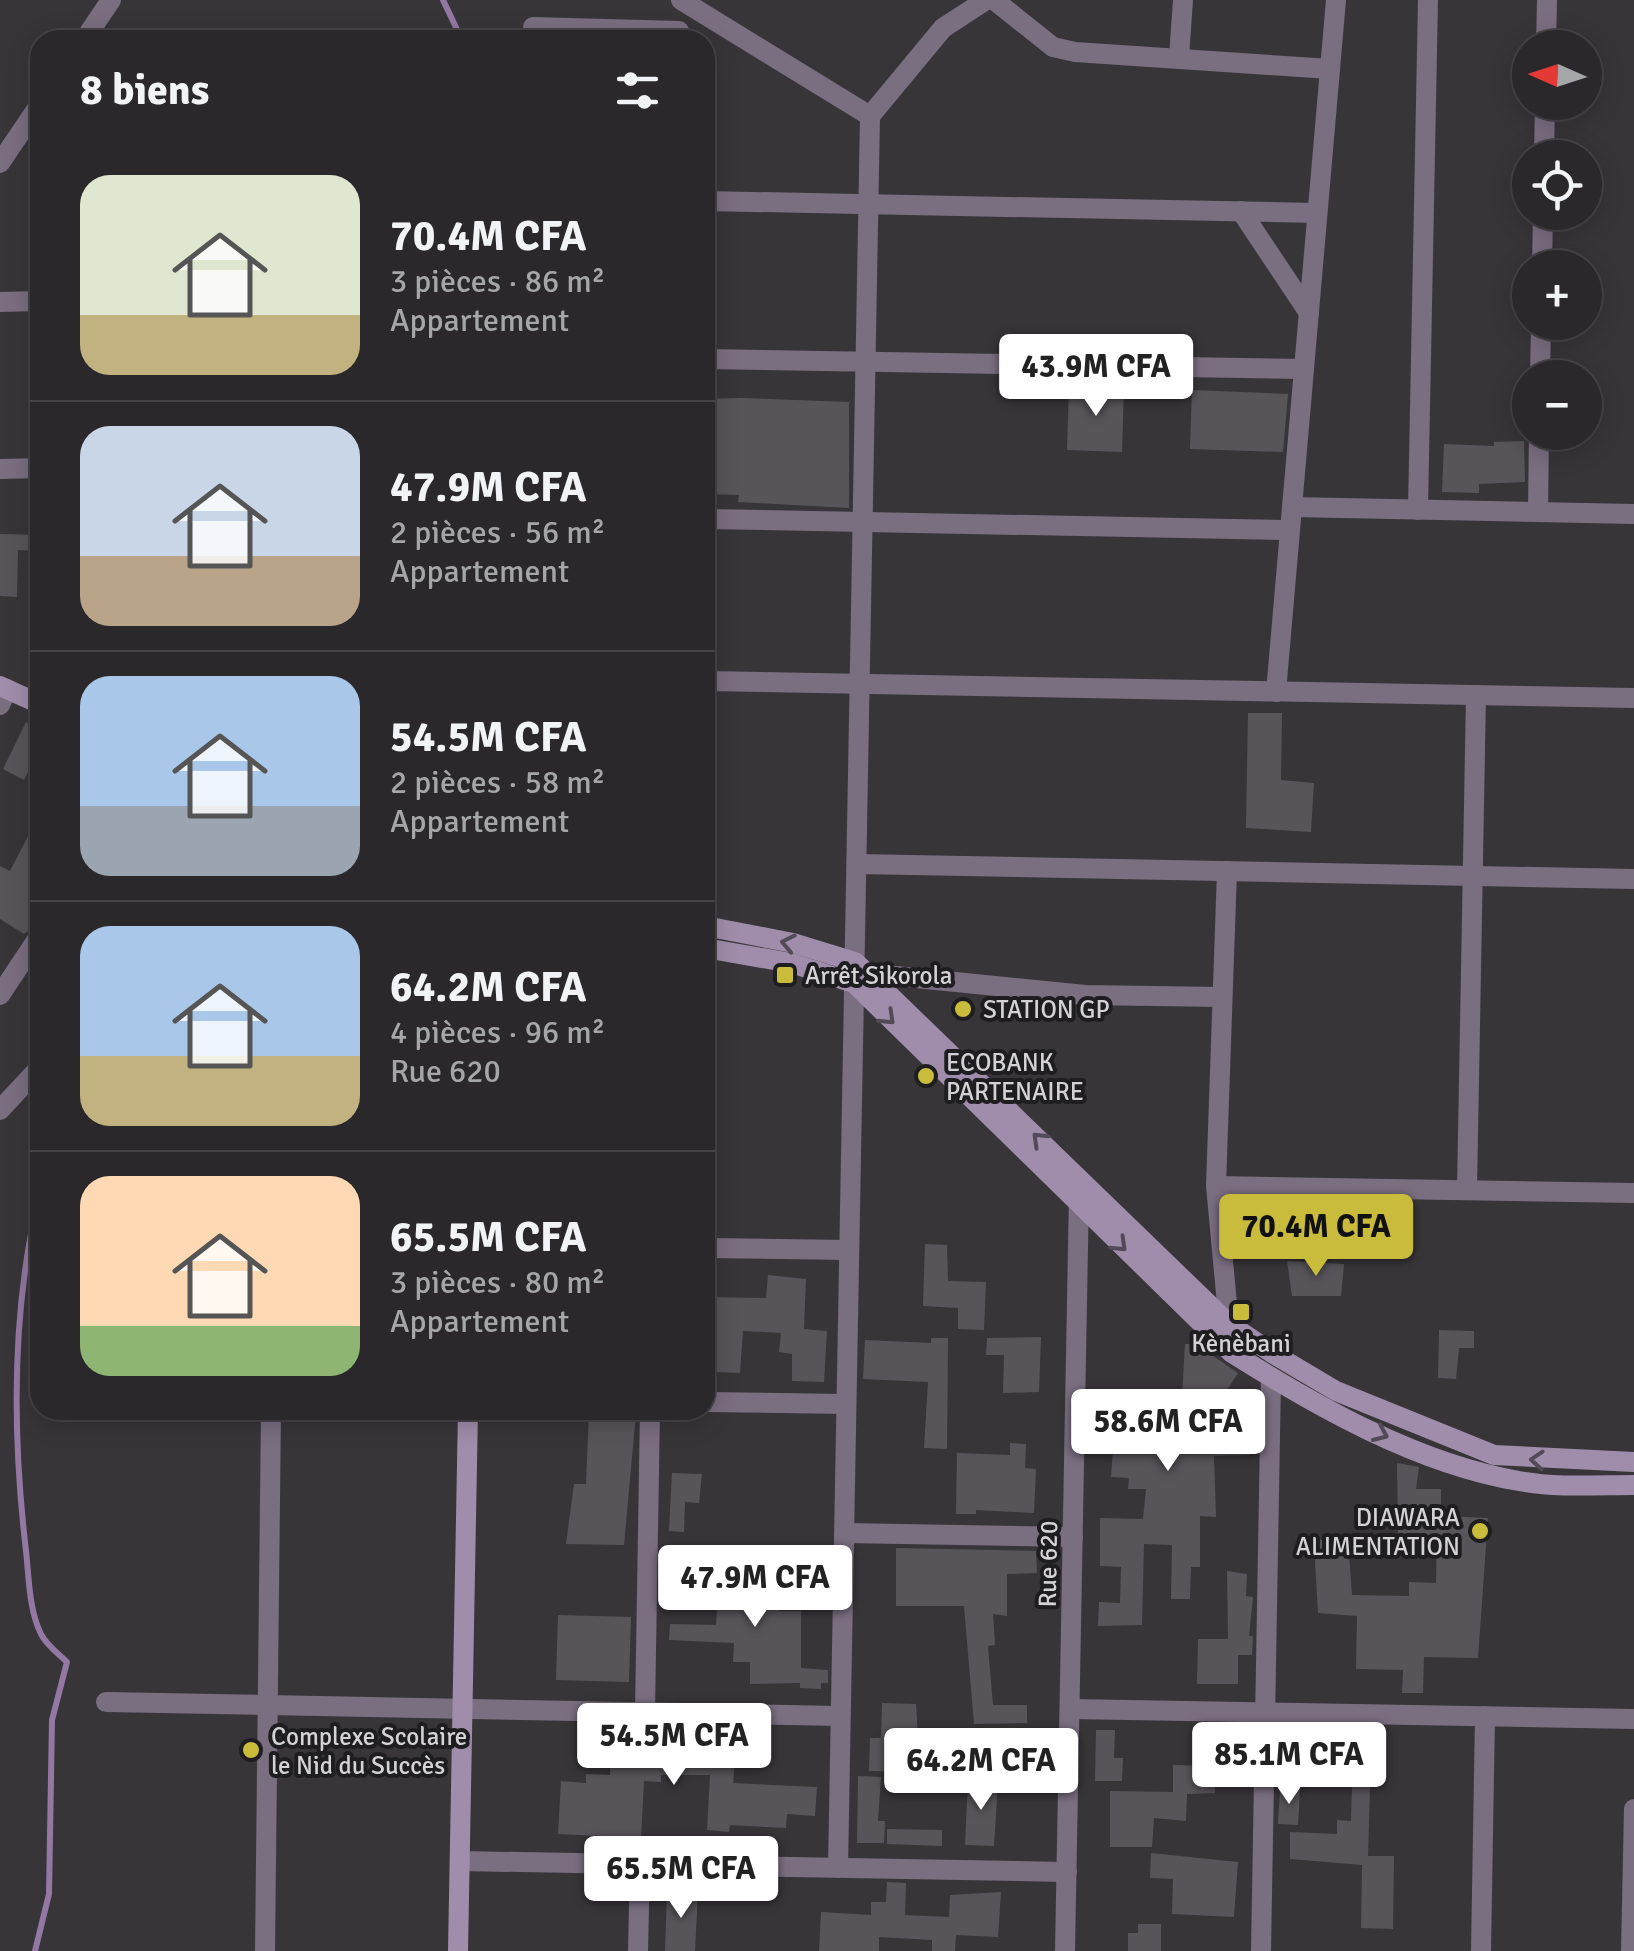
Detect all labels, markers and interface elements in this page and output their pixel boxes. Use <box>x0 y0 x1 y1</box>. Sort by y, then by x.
north arrow <box>1512 30 1602 120</box>
map controls <box>1512 30 1602 450</box>
icon: filters <box>610 63 665 118</box>
text: 8 biens <box>80 65 209 116</box>
button: locate <box>1512 140 1602 230</box>
text: 70.4M CFA <box>390 211 586 262</box>
icon: home <box>160 215 280 335</box>
button: + <box>1512 250 1602 340</box>
text: 3 pièces · 86 m² <box>390 262 605 301</box>
text: Appartement <box>390 301 569 340</box>
pin: 43.9M CFA <box>982 334 1210 419</box>
text: 43.9M CFA <box>1021 347 1171 386</box>
button: − <box>1512 360 1602 450</box>
text: 47.9M CFA <box>390 462 586 513</box>
icon: home <box>160 466 280 586</box>
text: 2 pièces · 56 m² <box>390 513 605 552</box>
text: Appartement <box>390 552 569 591</box>
text: 54.5M CFA <box>390 712 586 763</box>
icon: home <box>160 716 280 836</box>
text: 2 pièces · 58 m² <box>390 763 605 802</box>
text: Appartement <box>390 802 569 841</box>
one-way arrow <box>780 933 797 954</box>
place label: Arrêt Sikorola <box>805 960 952 991</box>
text: 64.2M CFA <box>390 962 586 1013</box>
marker: Arrêt Sikorola <box>774 964 796 986</box>
icon: home <box>160 966 280 1086</box>
place label: STATION GP <box>983 994 1110 1025</box>
marker: STATION GP <box>952 998 974 1020</box>
one-way arrow <box>877 1006 895 1024</box>
text: 4 pièces · 96 m² <box>390 1013 605 1052</box>
place label: ECOBANK PARTENAIRE <box>946 1047 1084 1107</box>
text: Rue 620 <box>390 1052 501 1091</box>
marker: ECOBANK PARTENAIRE <box>915 1065 937 1087</box>
one-way arrow <box>1033 1132 1051 1150</box>
pin: 70.4M CFA <box>1202 1194 1430 1279</box>
text: 70.4M CFA <box>1241 1207 1391 1246</box>
text: 65.5M CFA <box>390 1212 586 1263</box>
icon: home <box>160 1216 280 1336</box>
one-way arrow <box>1109 1234 1127 1252</box>
text: 3 pièces · 80 m² <box>390 1263 605 1302</box>
marker: Kènèbani <box>1230 1301 1252 1323</box>
text: Appartement <box>390 1302 569 1341</box>
place label: Kènèbani <box>1191 1328 1291 1359</box>
pin: 58.6M CFA <box>1054 1389 1282 1474</box>
text: 58.6M CFA <box>1093 1402 1243 1441</box>
one-way arrow <box>1371 1422 1389 1442</box>
one-way arrow <box>1528 1450 1544 1471</box>
place label: DIAWARA ALIMENTATION <box>1296 1502 1460 1562</box>
street label: Rue 620 <box>1032 1520 1064 1608</box>
marker: DIAWARA ALIMENTATION <box>1469 1520 1491 1542</box>
pin: 47.9M CFA <box>641 1545 869 1630</box>
text: 47.9M CFA <box>680 1558 830 1597</box>
pin: 54.5M CFA <box>560 1703 788 1788</box>
text: 54.5M CFA <box>599 1716 749 1755</box>
place label: Complexe Scolaire le Nid du Succès <box>271 1721 467 1781</box>
pin: 85.1M CFA <box>1175 1722 1403 1807</box>
pin: 64.2M CFA <box>867 1728 1095 1813</box>
text: 85.1M CFA <box>1214 1735 1364 1774</box>
marker: Complexe Scolaire le Nid du Succès <box>240 1739 262 1761</box>
text: 64.2M CFA <box>906 1741 1056 1780</box>
pin: 65.5M CFA <box>567 1836 795 1921</box>
text: 65.5M CFA <box>606 1849 756 1888</box>

